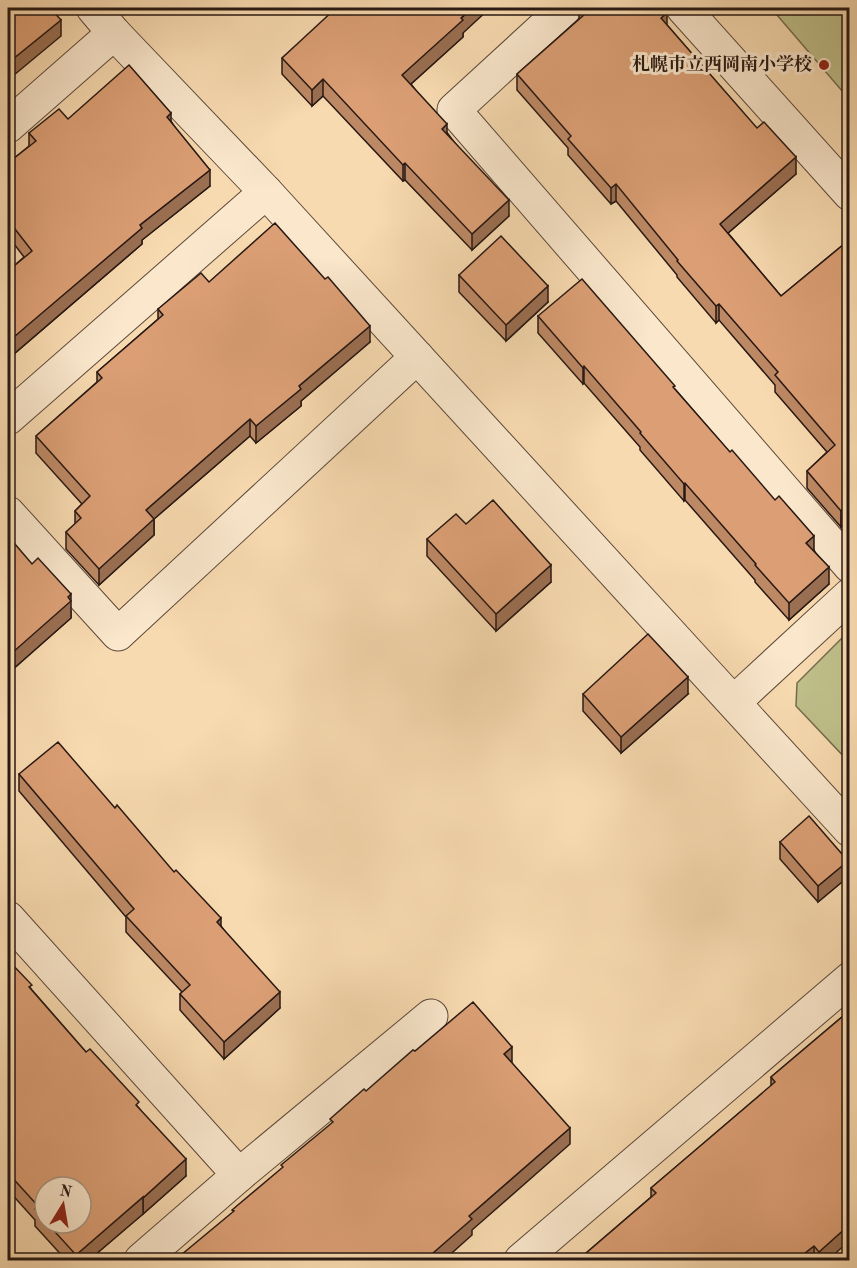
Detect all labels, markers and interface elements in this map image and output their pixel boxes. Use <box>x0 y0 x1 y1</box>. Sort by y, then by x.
place label: 札幌市立西岡南小学校 <box>632 54 812 74</box>
marker: 札幌市立西岡南小学校 <box>817 58 831 72</box>
north arrow <box>33 1175 93 1235</box>
text: N <box>58 1183 74 1201</box>

